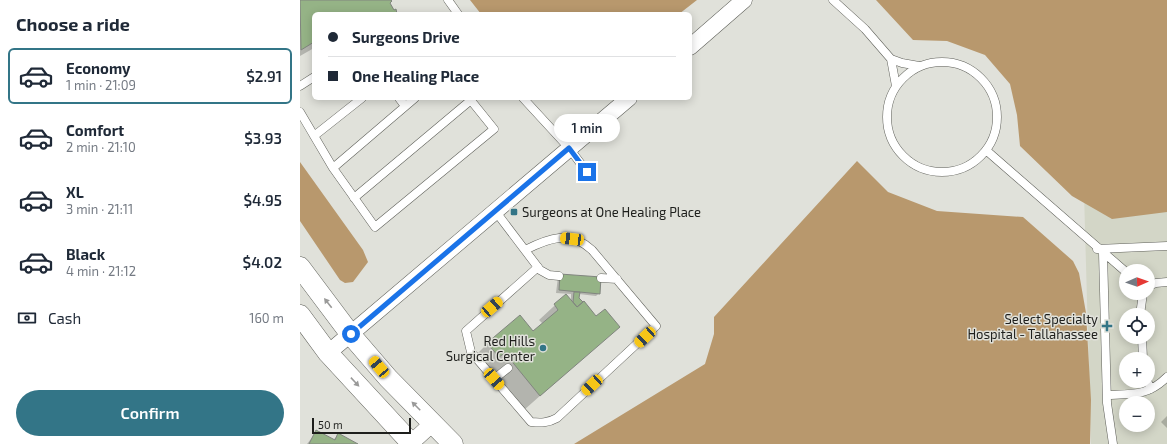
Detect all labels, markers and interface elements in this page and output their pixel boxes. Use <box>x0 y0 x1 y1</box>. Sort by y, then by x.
text: Choose a ride <box>16 13 130 35</box>
text: Surgeons Drive <box>352 28 460 46</box>
icon: car <box>18 58 54 94</box>
text: Economy <box>66 59 131 77</box>
text: $2.91 <box>246 67 282 85</box>
text: One Healing Place <box>352 67 479 85</box>
text: 1 min · 21:09 <box>66 77 136 93</box>
callout: 1 min <box>554 114 620 142</box>
icon: car <box>18 120 54 156</box>
text: 1 min <box>572 120 602 136</box>
text: Comfort <box>66 121 124 139</box>
text: $3.93 <box>244 129 282 147</box>
text: 2 min · 21:10 <box>66 139 136 155</box>
route end <box>578 163 596 181</box>
icon: car <box>18 182 54 218</box>
text: XL <box>66 183 84 201</box>
text: $4.95 <box>244 191 282 209</box>
text: 3 min · 21:11 <box>66 201 133 217</box>
place label: Surgeons at One Healing Place <box>522 204 701 220</box>
marker: Surgeons at One Healing Place <box>509 207 519 217</box>
car <box>559 232 585 246</box>
icon: car <box>18 244 54 280</box>
text: Black <box>66 245 105 263</box>
text: $4.02 <box>243 253 282 271</box>
text: 4 min · 21:12 <box>66 263 136 279</box>
north arrow <box>1119 264 1155 300</box>
map controls <box>1119 264 1155 432</box>
car <box>479 295 505 319</box>
one-way arrow <box>323 298 332 309</box>
icon: cash <box>16 307 38 329</box>
button: locate <box>1119 308 1155 344</box>
text: Cash <box>48 309 81 327</box>
text: 160 m <box>249 310 284 326</box>
place label: Select Specialty Hospital - Tallahassee <box>967 311 1098 342</box>
marker: Select Specialty Hospital - Tallahassee <box>1101 320 1113 332</box>
car <box>632 324 658 350</box>
route start <box>342 325 360 343</box>
place label: Red Hills Surgical Center <box>446 333 535 364</box>
marker: Red Hills Surgical Center <box>538 343 548 353</box>
button: + <box>1119 352 1155 388</box>
car <box>367 354 391 380</box>
car <box>482 366 506 392</box>
car <box>579 372 605 398</box>
one-way arrow <box>350 377 359 386</box>
button: Confirm <box>16 390 284 436</box>
button: − <box>1119 396 1155 432</box>
one-way arrow <box>411 401 421 411</box>
scale bar <box>312 416 411 435</box>
text: 50 m <box>318 418 343 431</box>

